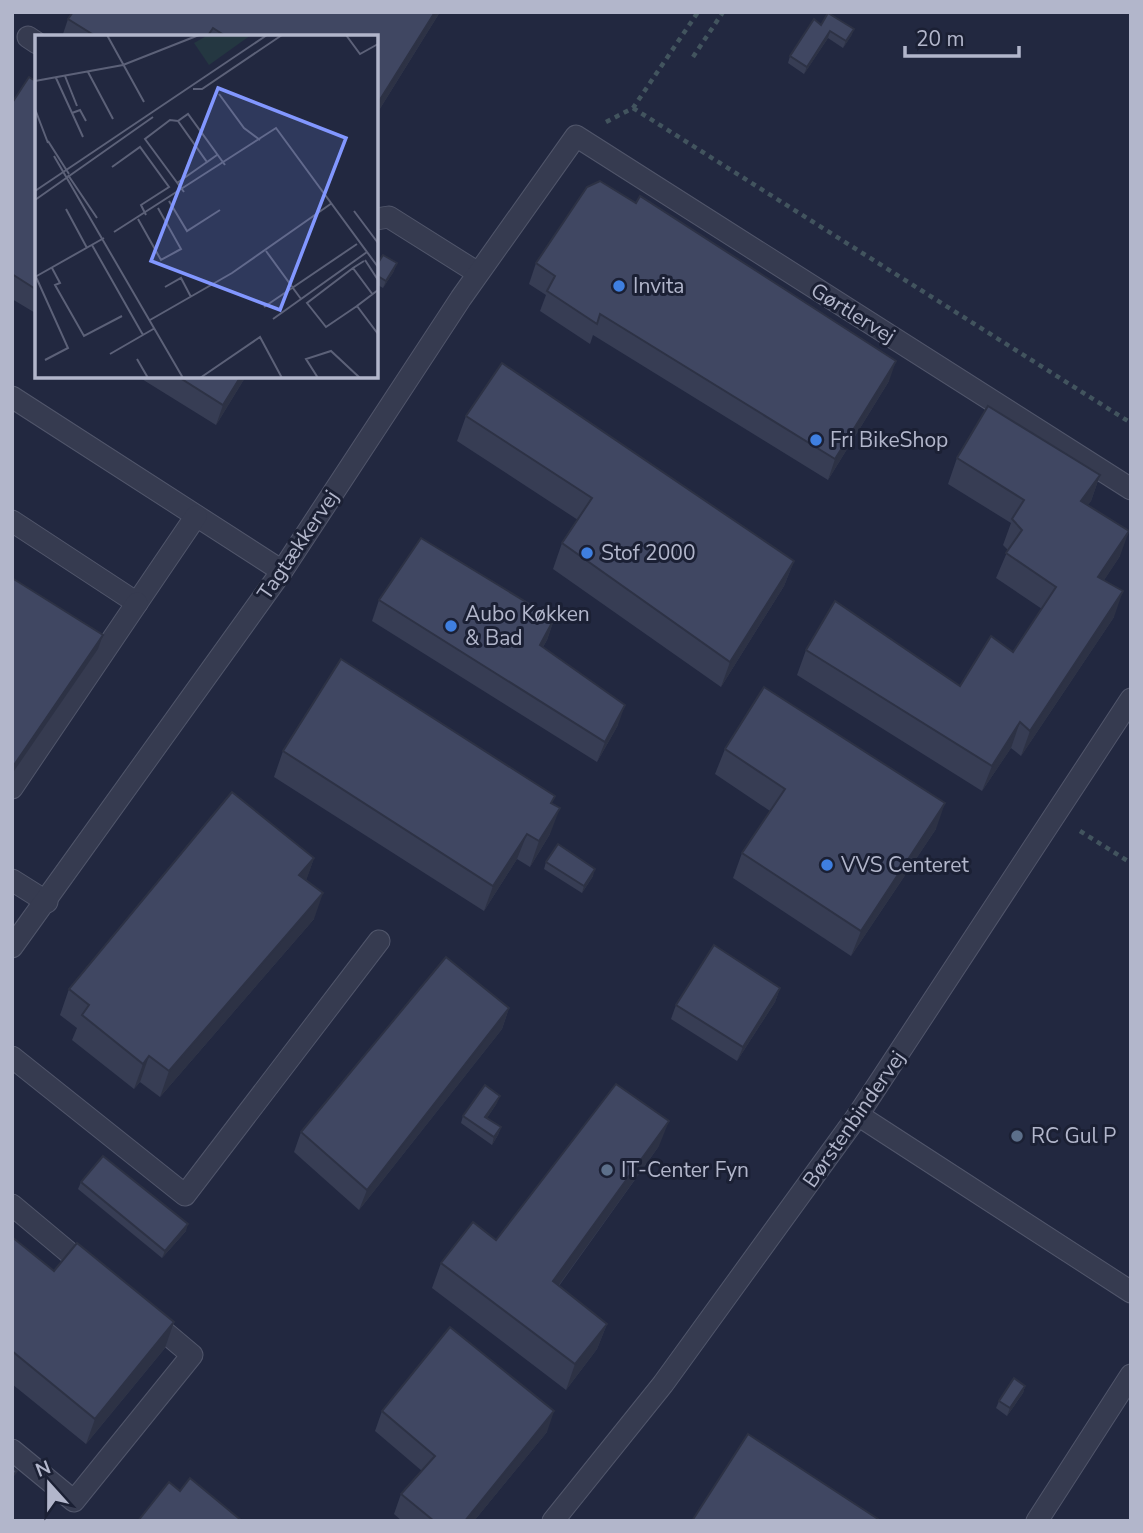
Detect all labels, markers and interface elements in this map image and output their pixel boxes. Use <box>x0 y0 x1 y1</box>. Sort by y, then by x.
scale bar <box>905 14 1019 58</box>
text: 20 m <box>916 25 965 53</box>
inset map <box>35 35 378 378</box>
place label: Invita <box>633 272 684 300</box>
street label: Gørtlervej <box>805 276 901 350</box>
marker: Invita <box>611 278 627 294</box>
place label: Fri BikeShop <box>830 426 948 454</box>
marker: Fri BikeShop <box>808 432 824 448</box>
street label: Tagtækkervej <box>251 485 345 605</box>
place label: Stof 2000 <box>601 539 695 567</box>
marker: Stof 2000 <box>579 545 595 561</box>
place label: Aubo Køkken & Bad <box>465 600 590 652</box>
marker: Aubo Køkken & Bad <box>443 618 459 634</box>
place label: VVS Centeret <box>840 851 969 879</box>
marker: VVS Centeret <box>819 857 835 873</box>
street label: Børstenbindervej <box>796 1045 912 1193</box>
place label: RC Gul P <box>1031 1122 1116 1150</box>
marker: RC Gul P <box>1009 1128 1025 1144</box>
place label: IT-Center Fyn <box>621 1156 749 1184</box>
marker: IT-Center Fyn <box>599 1162 615 1178</box>
north arrow <box>14 1449 84 1519</box>
text: N <box>32 1454 55 1484</box>

